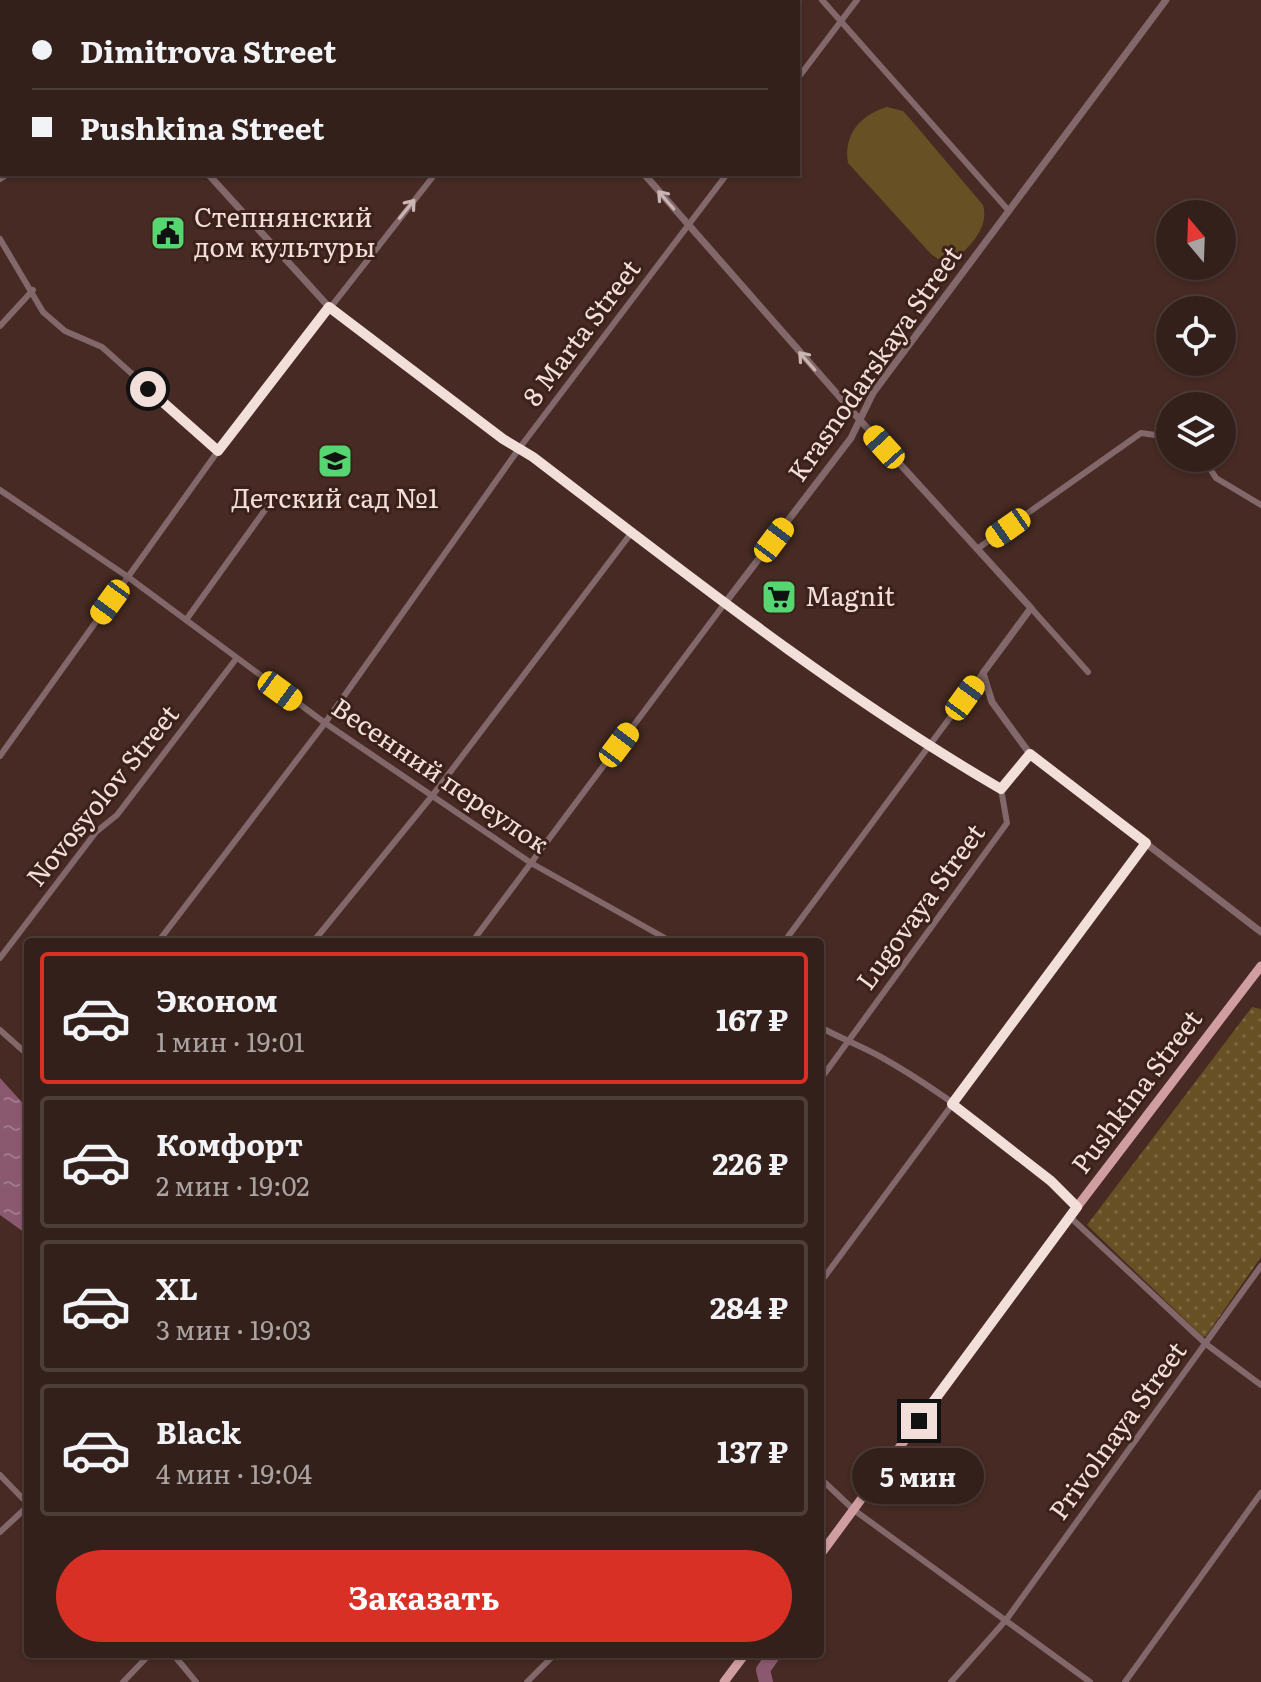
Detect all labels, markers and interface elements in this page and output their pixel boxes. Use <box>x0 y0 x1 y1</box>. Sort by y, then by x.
text: Dimitrova Street <box>80 28 336 72</box>
text: Pushkina Street <box>80 105 324 149</box>
one-way arrow <box>657 190 675 210</box>
place label: Степнянский дом культуры <box>194 196 375 265</box>
one-way arrow <box>398 199 416 220</box>
north arrow <box>1156 200 1236 280</box>
map controls <box>1156 200 1236 472</box>
public building icon: Степнянский дом культуры <box>149 214 187 252</box>
street label: Krasnodarskaya Street <box>777 236 970 488</box>
street label: 8 Marta Street <box>512 249 649 413</box>
button: locate <box>1156 296 1236 376</box>
one-way arrow <box>799 351 817 371</box>
route start <box>130 371 166 407</box>
button: layers <box>1156 392 1236 472</box>
car <box>859 421 909 473</box>
school or university icon: Детский сад №1 <box>316 442 354 480</box>
place label: Детский сад №1 <box>231 477 439 516</box>
car <box>981 504 1035 552</box>
car <box>750 514 798 566</box>
place label: Magnit <box>805 575 895 614</box>
car <box>86 576 134 628</box>
supermarket icon: Magnit <box>760 578 798 616</box>
car <box>254 667 306 715</box>
car <box>941 672 989 724</box>
street label: Весенний переулок <box>325 687 558 862</box>
street label: Novosyolov Street <box>15 695 187 894</box>
car <box>595 719 643 771</box>
street label: Lugovaya Street <box>845 814 993 997</box>
text: Эконом <box>156 977 278 1021</box>
icon: car <box>60 982 132 1054</box>
text: 167 ₽ <box>716 996 788 1040</box>
street label: Pushkina Street <box>1060 1000 1210 1181</box>
text: 1 мин · 19:01 <box>156 1021 305 1060</box>
text: Комфорт <box>156 1121 303 1165</box>
icon: car <box>60 1126 132 1198</box>
text: 226 ₽ <box>712 1140 788 1184</box>
text: 2 мин · 19:02 <box>156 1165 310 1204</box>
text: XL <box>156 1265 198 1309</box>
icon: car <box>60 1270 132 1342</box>
text: 284 ₽ <box>710 1284 788 1328</box>
text: 3 мин · 19:03 <box>156 1309 311 1348</box>
street label: Privolnaya Street <box>1038 1332 1194 1527</box>
route end <box>901 1403 937 1439</box>
text: Black <box>156 1409 241 1453</box>
icon: car <box>60 1414 132 1486</box>
text: 137 ₽ <box>717 1428 788 1472</box>
callout: 5 мин <box>853 1449 985 1505</box>
text: 4 мин · 19:04 <box>156 1453 312 1492</box>
text: 5 мин <box>880 1456 956 1495</box>
button: Заказать <box>56 1550 792 1642</box>

